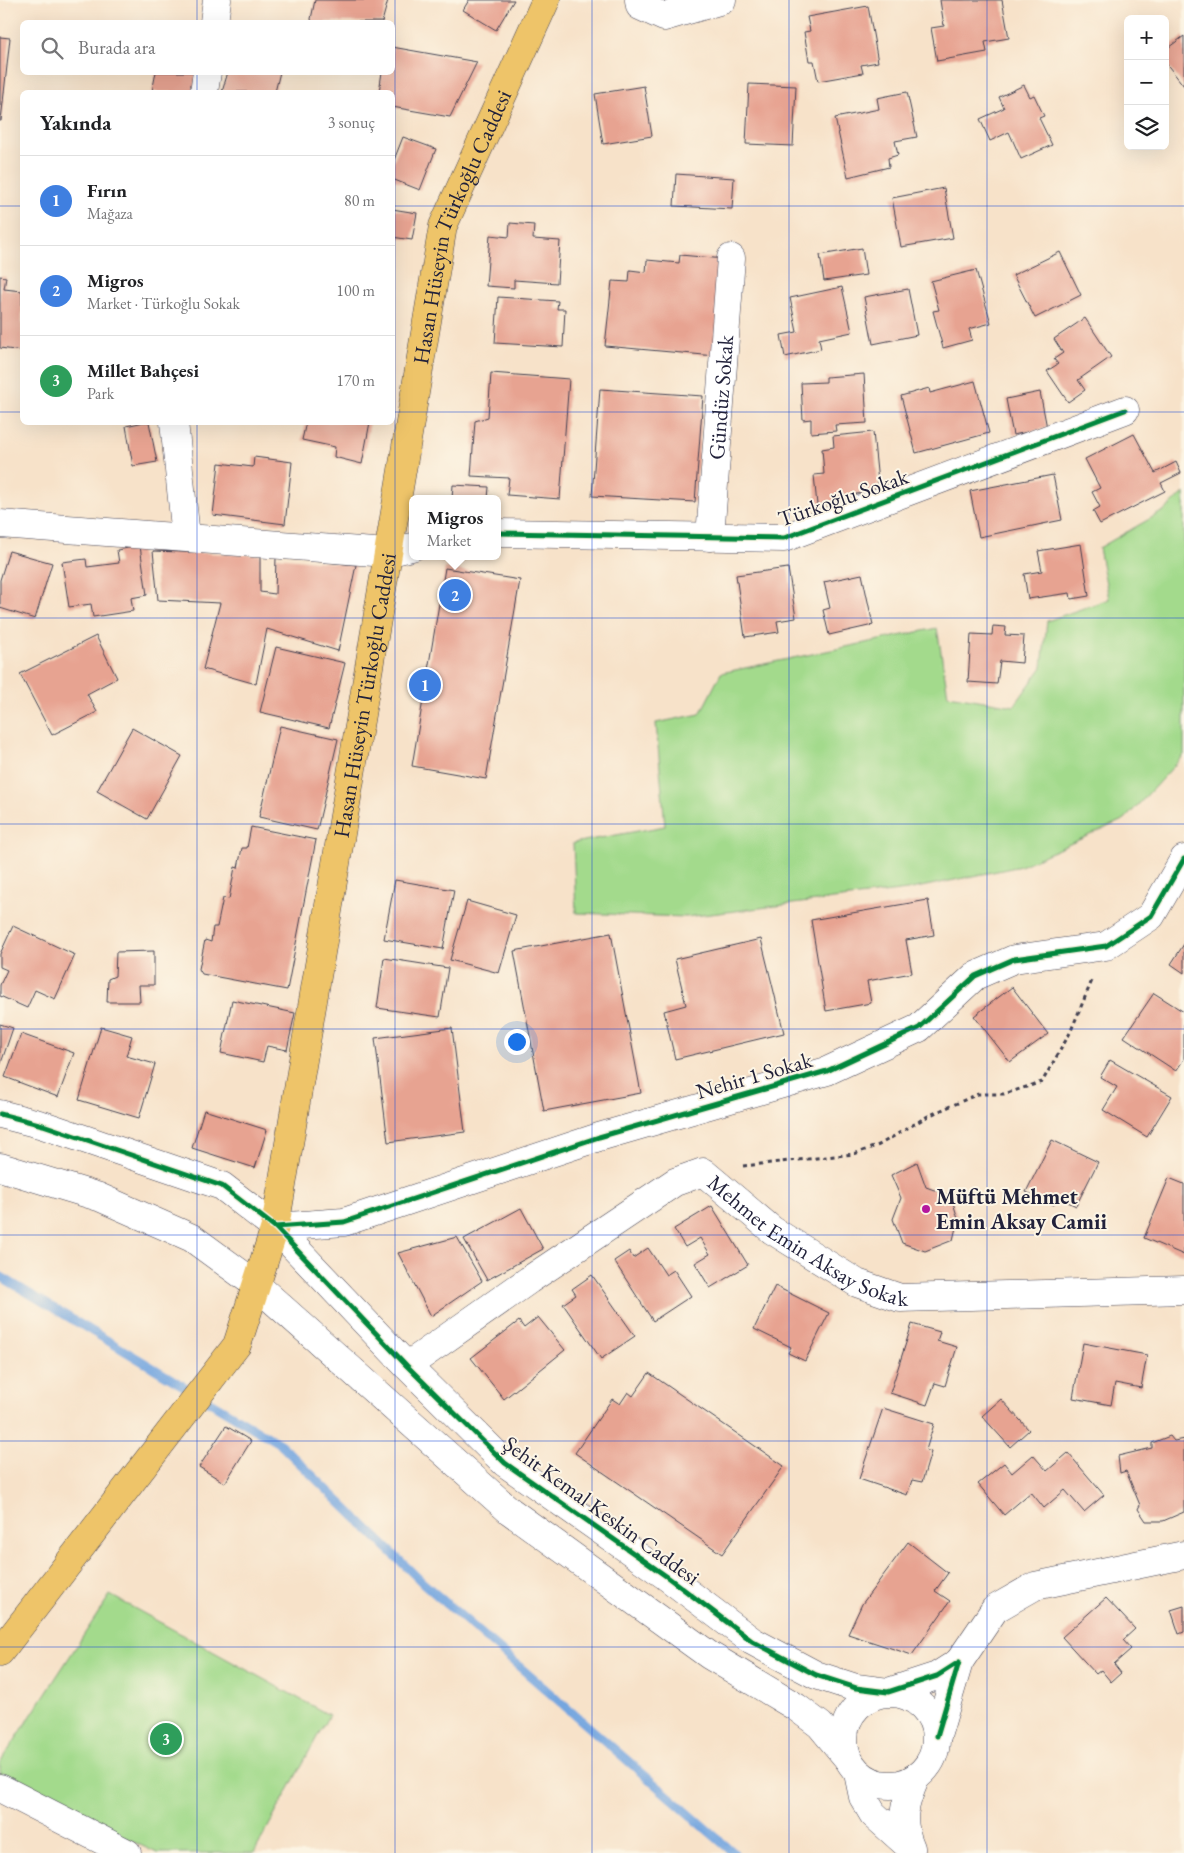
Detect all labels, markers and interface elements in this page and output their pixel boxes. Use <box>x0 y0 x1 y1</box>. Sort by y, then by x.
map controls <box>1124 15 1169 150</box>
button: + <box>1124 15 1169 60</box>
search box <box>20 20 395 75</box>
icon: search <box>38 34 66 62</box>
text: Burada ara <box>78 35 156 60</box>
button: − <box>1124 60 1169 105</box>
street label: Hasan Hüseyin Türkoğlu Caddesi <box>406 85 518 367</box>
button: layers <box>1124 105 1169 150</box>
text: Yakında <box>40 109 111 136</box>
text: 3 sonuç <box>328 112 375 133</box>
text: Fırın <box>87 178 127 203</box>
text: 1 <box>52 190 60 211</box>
text: 80 m <box>344 190 375 211</box>
text: Mağaza <box>87 203 133 224</box>
text: Migros <box>87 268 144 293</box>
text: 2 <box>52 280 60 301</box>
text: 100 m <box>336 280 375 301</box>
text: Market · Türkoğlu Sokak <box>87 293 240 314</box>
street label: Gündüz Sokak <box>702 333 740 461</box>
text: Millet Bahçesi <box>87 358 199 383</box>
text: 3 <box>52 370 60 391</box>
text: 170 m <box>336 370 375 391</box>
text: Park <box>87 383 114 404</box>
street label: Türkoğlu Sokak <box>774 461 913 533</box>
popup <box>409 495 501 560</box>
text: Migros <box>427 505 483 530</box>
text: Market <box>427 530 471 551</box>
street label: Hasan Hüseyin Türkoğlu Caddesi <box>327 551 403 840</box>
pin: 2 <box>439 576 471 614</box>
pin: 1 <box>409 666 441 704</box>
your location <box>504 1029 530 1055</box>
street label: Nehir 1 Sokak <box>693 1045 816 1106</box>
street label: Mehmet Emin Aksay Sokak <box>702 1168 909 1313</box>
place label: Müftü Mehmet Emin Aksay Camii <box>936 1182 1107 1236</box>
marker: Müftü Mehmet Emin Aksay Camii <box>920 1203 932 1215</box>
street label: Şehit Kemal Keskin Caddesi <box>498 1429 706 1592</box>
pin: 3 <box>150 1720 182 1758</box>

